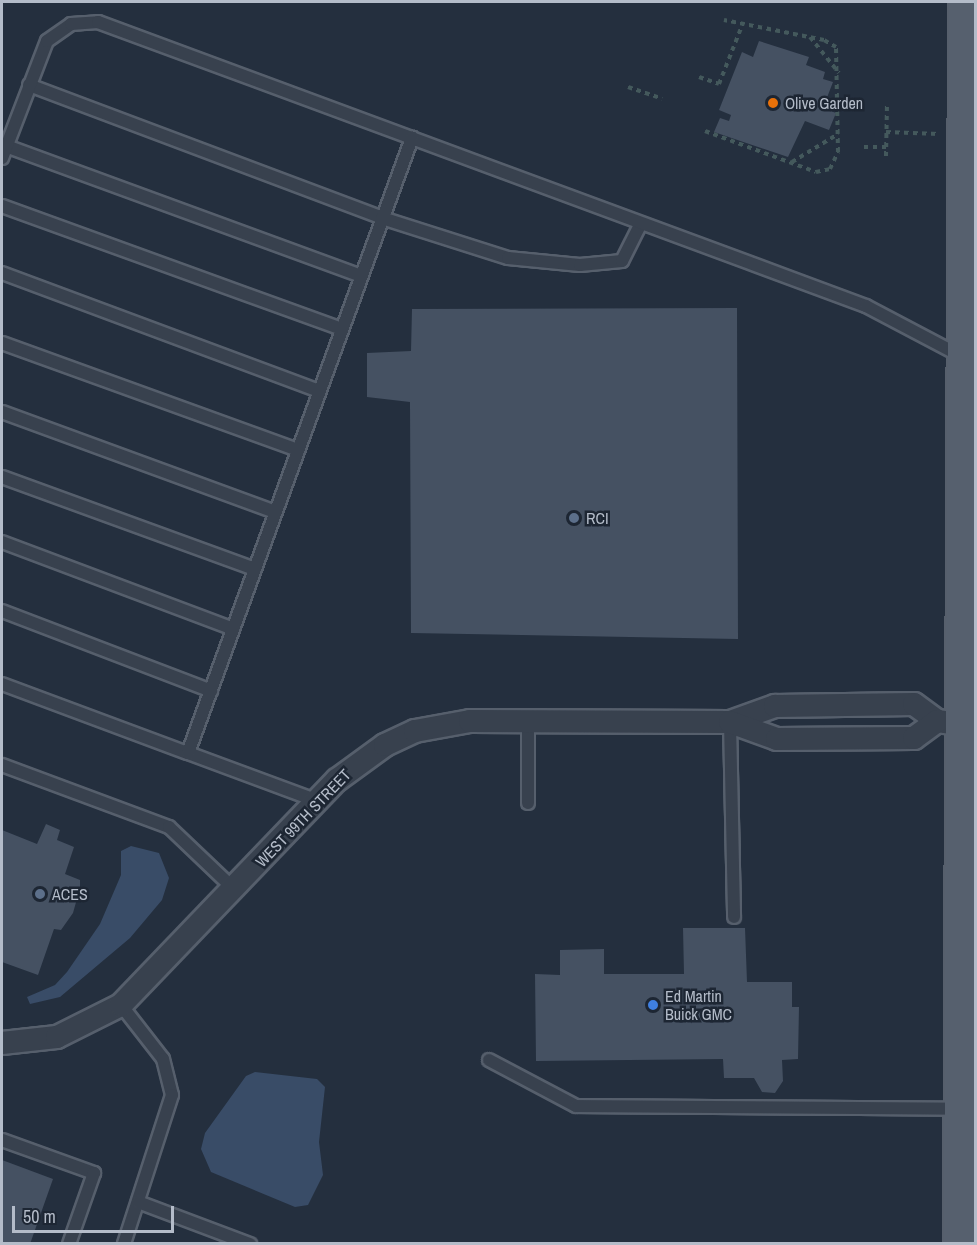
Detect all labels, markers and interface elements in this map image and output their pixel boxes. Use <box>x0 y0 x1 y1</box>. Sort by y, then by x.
place label: Olive Garden <box>785 93 863 113</box>
marker: Olive Garden <box>766 96 780 110</box>
place label: RCI <box>586 508 609 528</box>
marker: RCI <box>567 511 581 525</box>
street label: WEST 99TH STREET <box>251 765 355 871</box>
place label: ACES <box>52 884 88 904</box>
marker: ACES <box>33 887 47 901</box>
place label: Ed Martin Buick GMC <box>665 986 732 1024</box>
marker: Ed Martin Buick GMC <box>646 998 660 1012</box>
scale bar <box>15 1194 177 1232</box>
text: 50 m <box>23 1204 56 1229</box>

